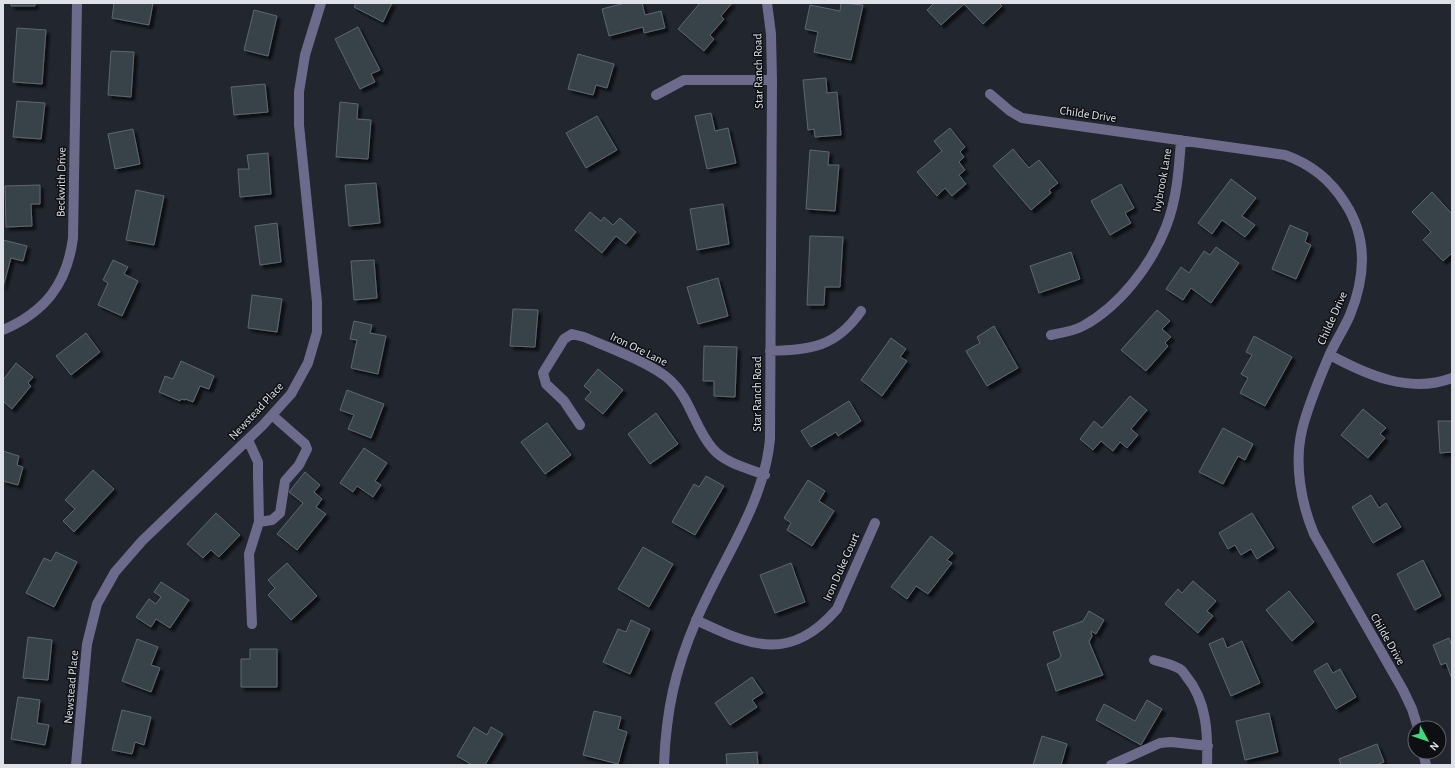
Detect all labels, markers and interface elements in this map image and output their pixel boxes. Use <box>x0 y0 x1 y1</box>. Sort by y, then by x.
street label: Star Ranch Road <box>751 33 765 109</box>
street label: Childe Drive <box>1059 104 1117 124</box>
street label: Beckwith Drive <box>54 147 68 217</box>
street label: Ivybrook Lane <box>1151 147 1174 213</box>
street label: Childe Drive <box>1315 290 1349 346</box>
street label: Iron Ore Lane <box>608 330 670 368</box>
street label: Star Ranch Road <box>751 356 763 432</box>
street label: Newstead Place <box>226 380 286 442</box>
street label: Iron Duke Court <box>821 531 861 603</box>
street label: Childe Drive <box>1369 611 1407 667</box>
street label: Newstead Place <box>62 650 80 724</box>
north arrow <box>1407 720 1447 760</box>
text: N <box>1428 740 1441 753</box>

